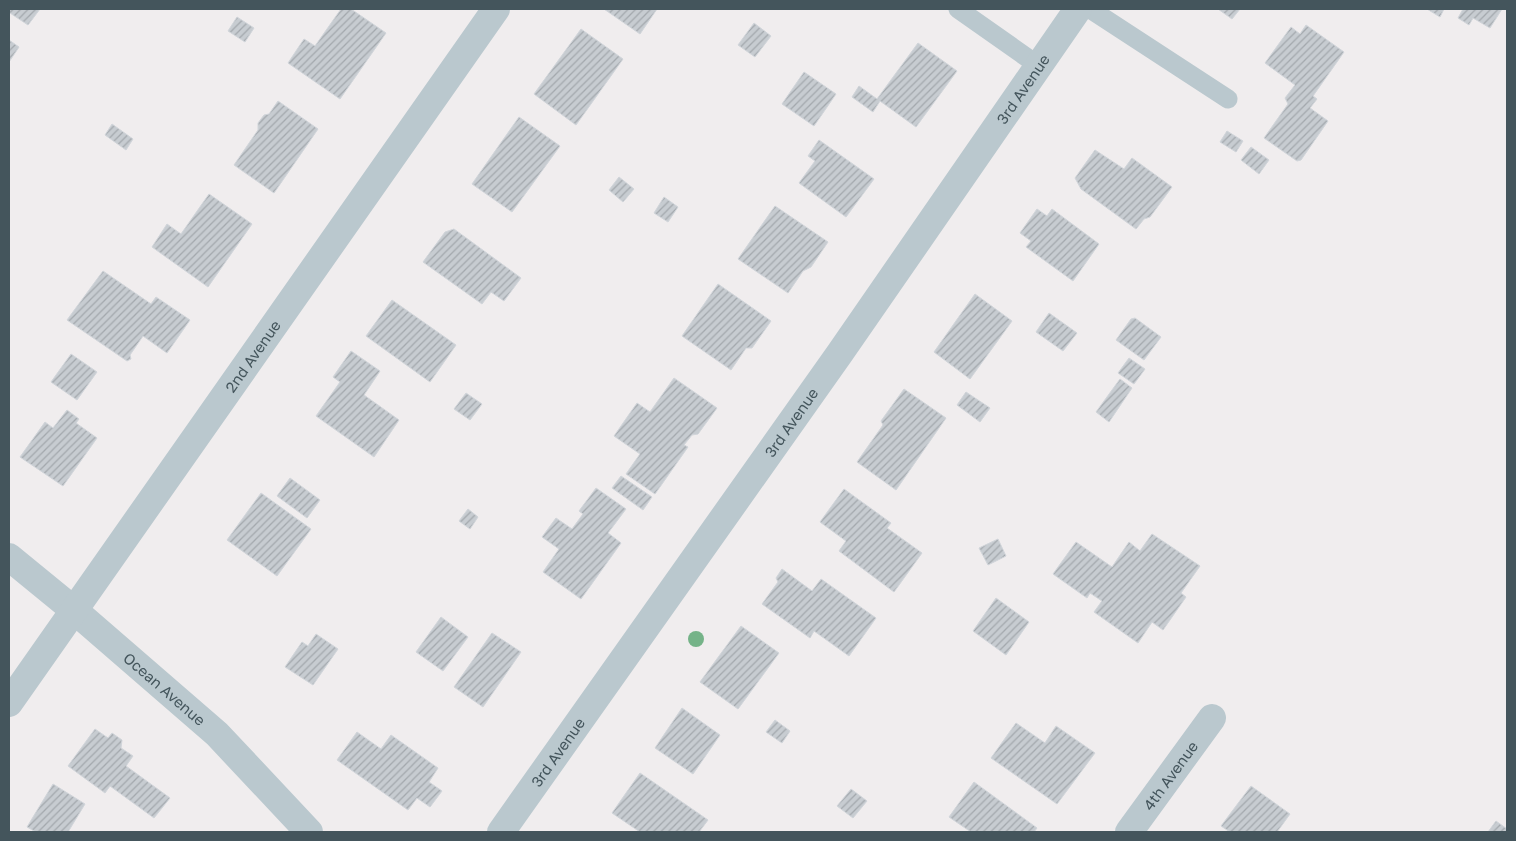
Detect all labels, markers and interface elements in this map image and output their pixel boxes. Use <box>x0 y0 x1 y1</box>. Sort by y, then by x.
street label: 3rd Avenue <box>992 50 1053 127</box>
street label: 2nd Avenue <box>221 316 284 395</box>
street label: 3rd Avenue <box>760 384 822 460</box>
street label: Ocean Avenue <box>120 648 210 729</box>
street label: 3rd Avenue <box>527 714 588 790</box>
street label: 4th Avenue <box>1139 737 1202 814</box>

